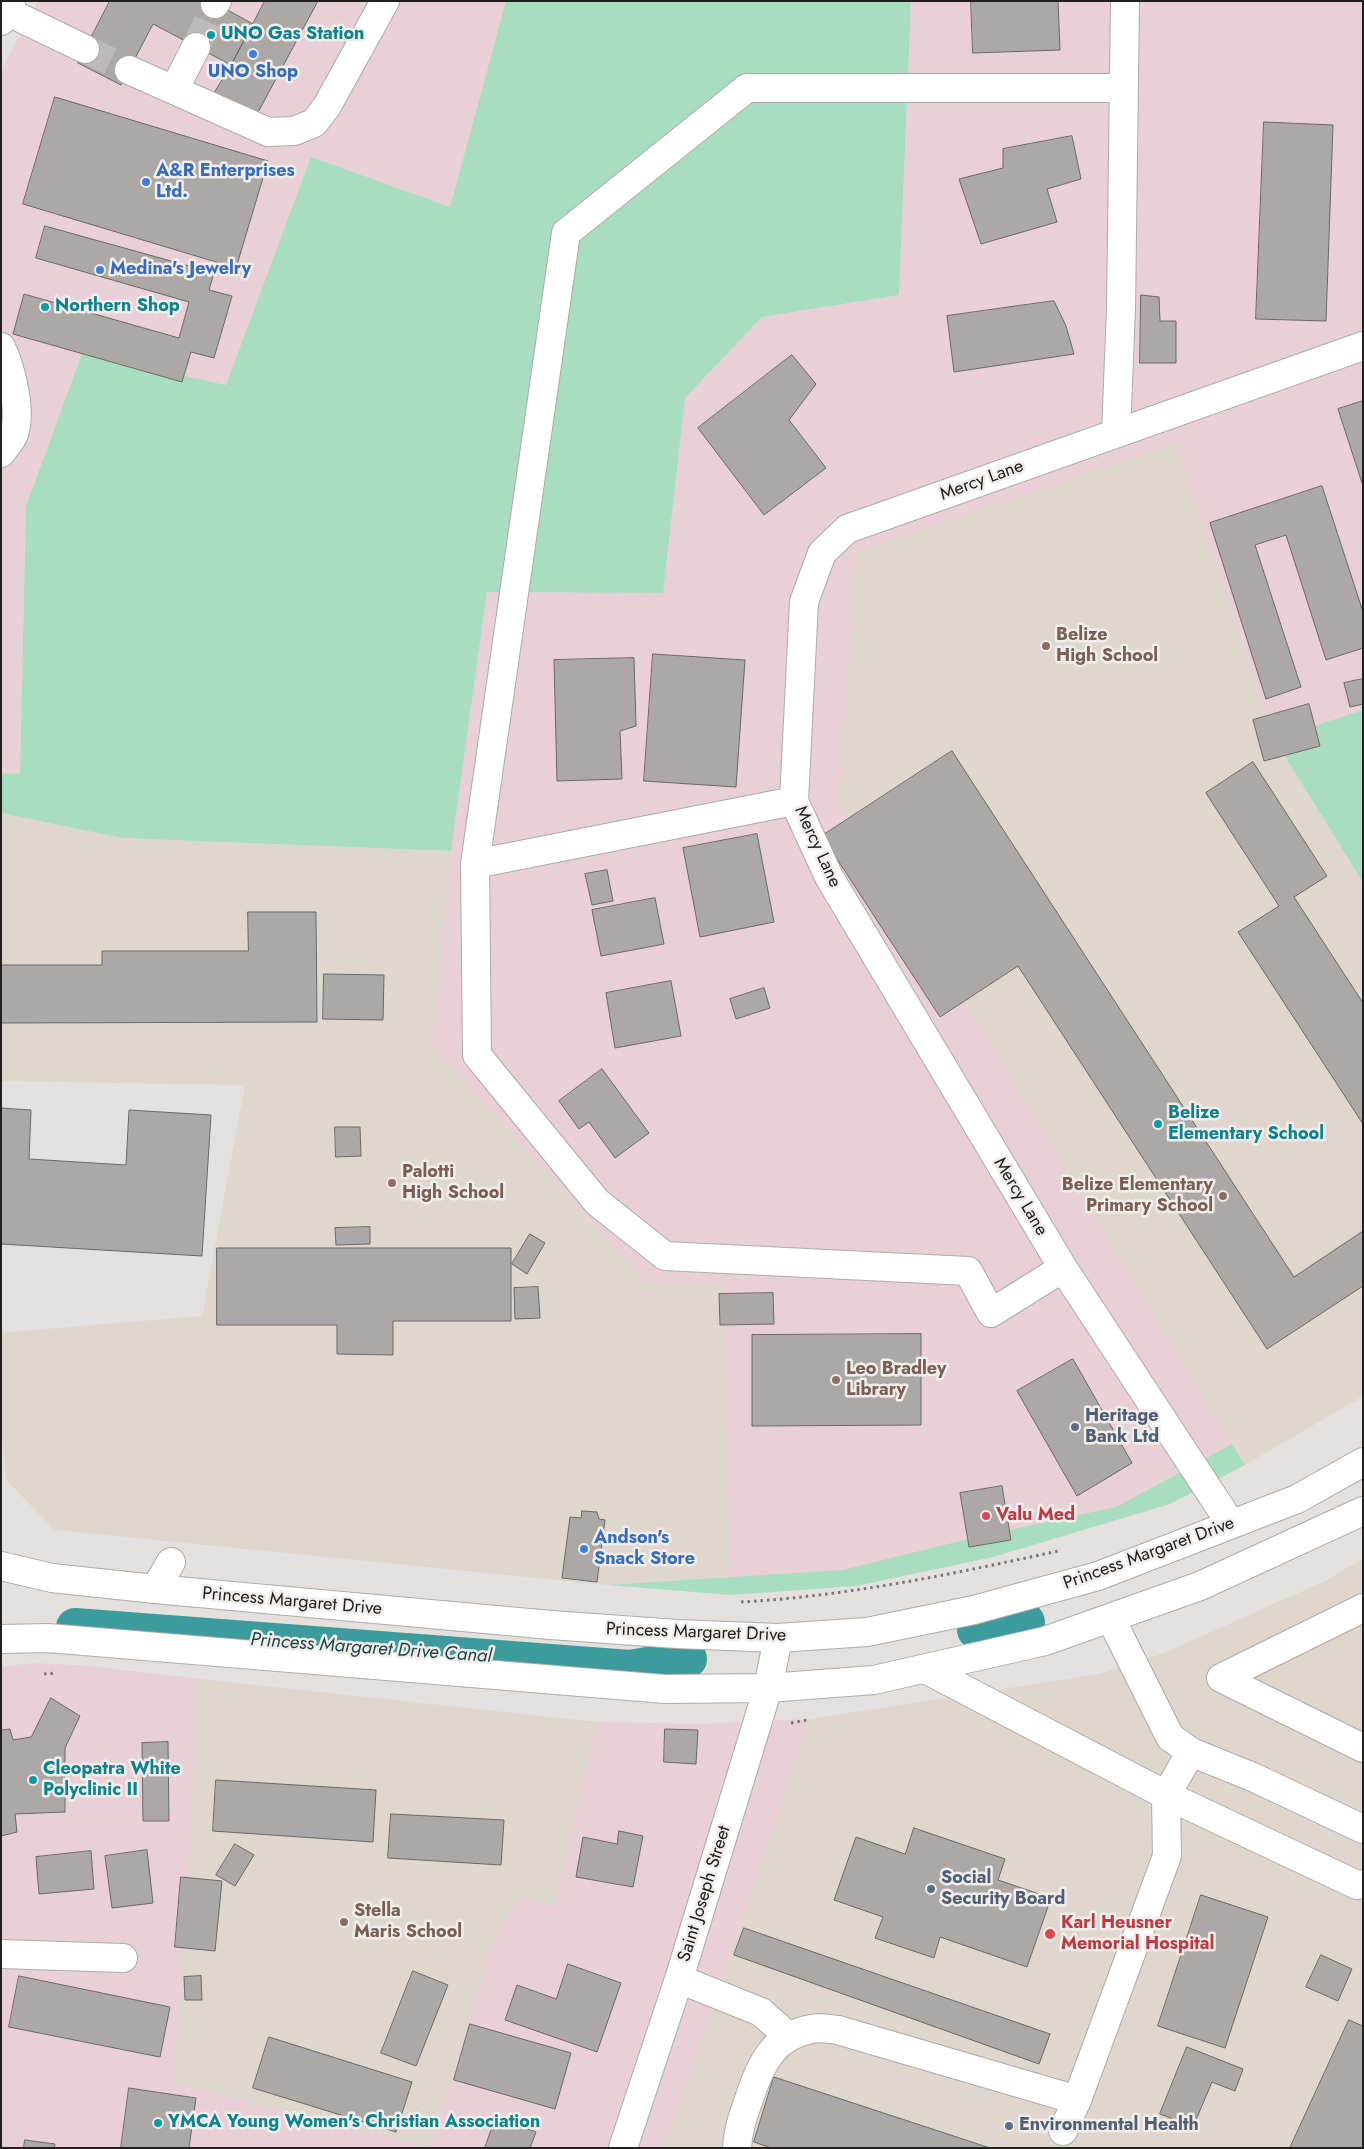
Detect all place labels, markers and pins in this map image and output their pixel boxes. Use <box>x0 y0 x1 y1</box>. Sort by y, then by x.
place label: UNO Gas Station <box>221 24 364 46</box>
marker: UNO Gas Station <box>205 29 217 41</box>
marker: UNO Shop <box>247 48 259 60</box>
place label: UNO Shop <box>208 62 298 84</box>
place label: A&R Enterprises Ltd. <box>156 161 295 203</box>
marker: A&R Enterprises Ltd. <box>140 176 152 188</box>
place label: Medina's Jewelry <box>110 259 251 281</box>
marker: Medina's Jewelry <box>94 264 106 276</box>
place label: Northern Shop <box>55 296 180 318</box>
marker: Northern Shop <box>39 301 51 313</box>
place label: Belize High School <box>1056 625 1158 668</box>
marker: Belize High School <box>1040 640 1052 652</box>
place label: Belize Elementary School <box>1168 1103 1324 1146</box>
marker: Belize Elementary School <box>1152 1118 1164 1130</box>
place label: Palotti High School <box>402 1162 504 1204</box>
place label: Belize Elementary Primary School <box>1062 1175 1213 1218</box>
marker: Palotti High School <box>386 1177 398 1189</box>
marker: Belize Elementary Primary School <box>1217 1190 1229 1202</box>
place label: Leo Bradley Library <box>846 1359 946 1402</box>
marker: Leo Bradley Library <box>830 1374 842 1386</box>
place label: Heritage Bank Ltd <box>1085 1406 1159 1448</box>
marker: Heritage Bank Ltd <box>1069 1421 1081 1433</box>
place label: Valu Med <box>996 1505 1075 1527</box>
marker: Valu Med <box>980 1510 992 1522</box>
place label: Andson's Snack Store <box>594 1528 695 1570</box>
marker: Andson's Snack Store <box>578 1543 590 1555</box>
place label: Cleopatra White Polyclinic II <box>43 1759 181 1802</box>
marker: Cleopatra White Polyclinic II <box>27 1774 39 1786</box>
place label: Social Security Board <box>941 1868 1065 1910</box>
marker: Social Security Board <box>925 1883 937 1895</box>
place label: Stella Maris School <box>354 1901 462 1944</box>
place label: Karl Heusner Memorial Hospital <box>1061 1913 1214 1956</box>
marker: Stella Maris School <box>338 1916 350 1928</box>
marker: Karl Heusner Memorial Hospital <box>1043 1927 1057 1941</box>
place label: YMCA Young Women's Christian Association <box>168 2112 540 2134</box>
place label: Environmental Health <box>1019 2115 1199 2137</box>
marker: YMCA Young Women's Christian Association <box>152 2117 164 2129</box>
marker: Environmental Health <box>1003 2120 1015 2132</box>

